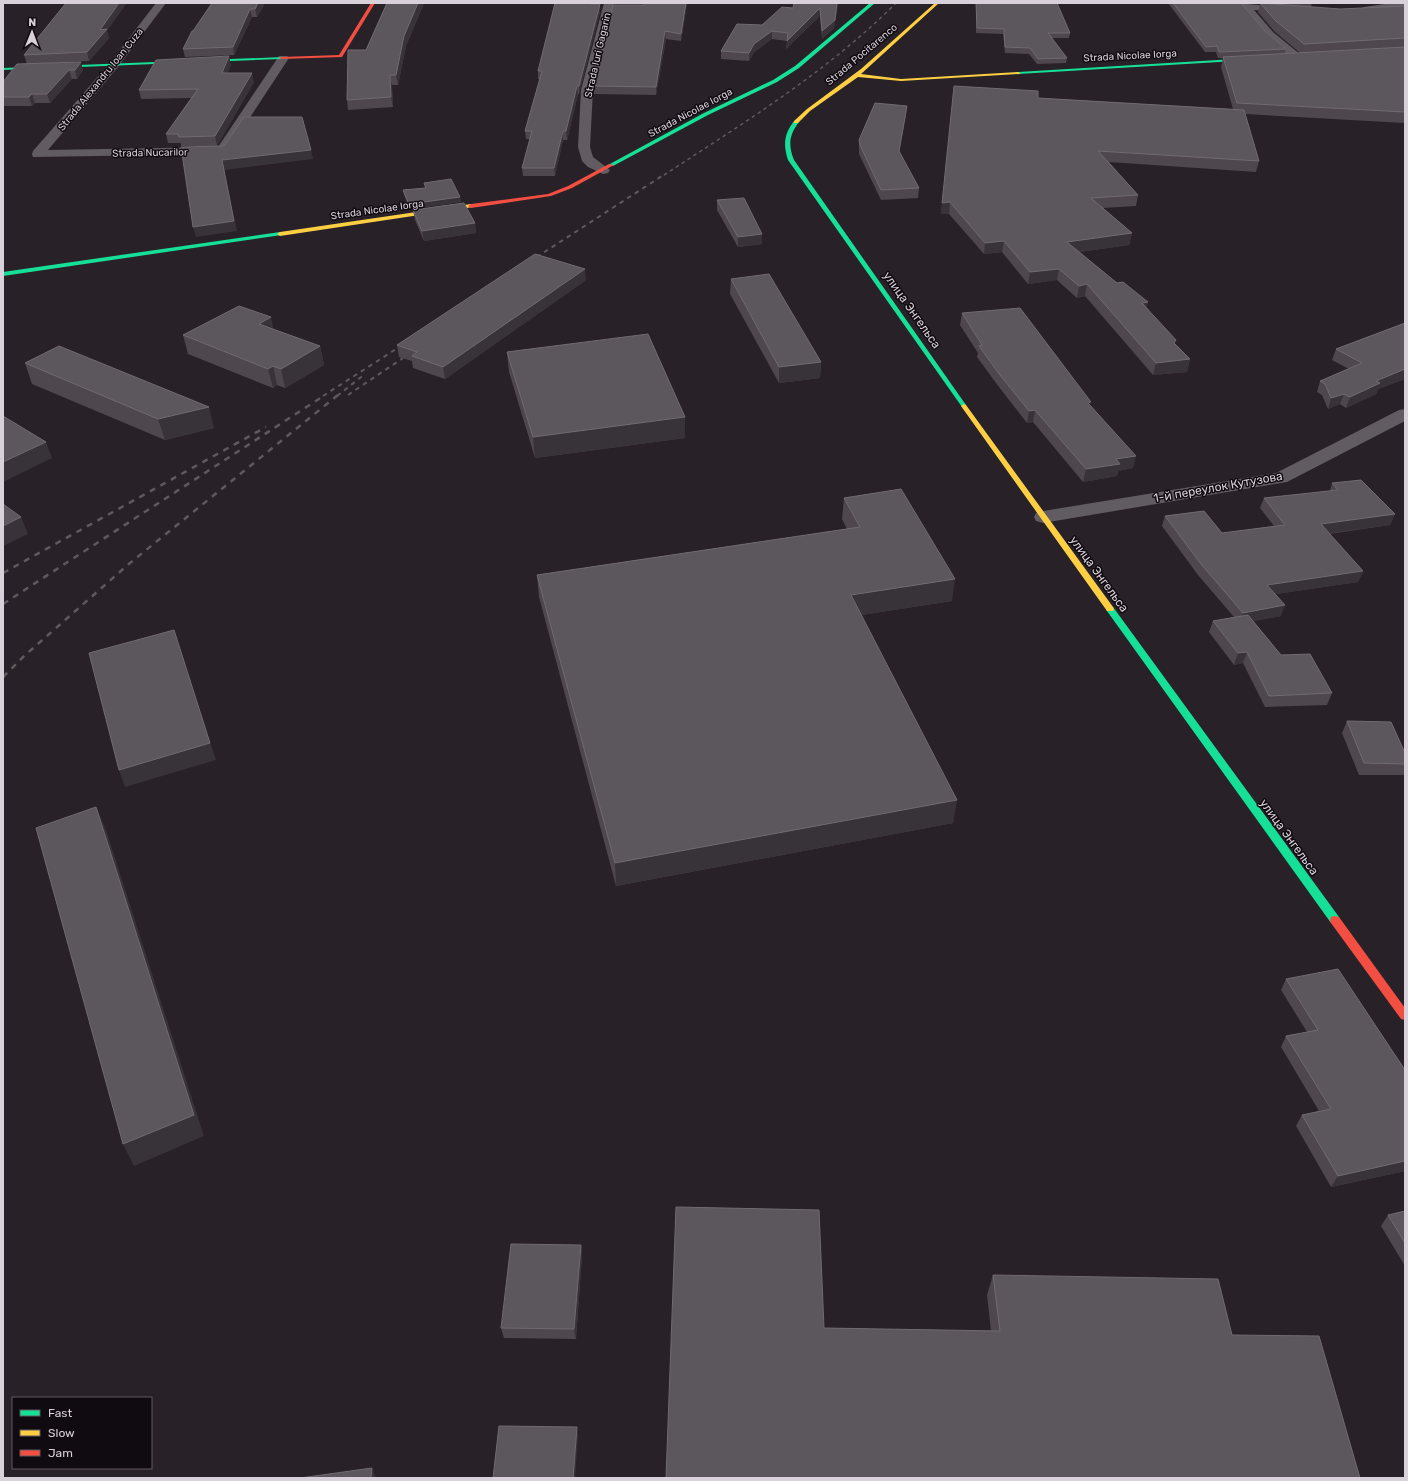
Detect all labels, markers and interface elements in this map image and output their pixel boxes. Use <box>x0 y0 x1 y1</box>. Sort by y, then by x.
north arrow <box>12 12 52 52</box>
street label: Strada Iuri Gagarin <box>582 12 614 99</box>
text: N <box>28 16 36 29</box>
street label: Strada Pocitarenco <box>824 21 900 88</box>
street label: Strada Alexandru Ioan Cuza <box>56 26 146 133</box>
street label: Strada Nicolae Iorga <box>1083 48 1177 64</box>
street label: Strada Nicolae Iorga <box>646 86 735 140</box>
street label: Strada Nucarilor <box>112 146 188 160</box>
street label: Strada Nicolae Iorga <box>330 198 424 222</box>
street label: улица Энгельса <box>880 269 944 351</box>
street label: 1-й переулок Кутузова <box>1152 469 1284 505</box>
street label: улица Энгельса <box>1067 533 1131 615</box>
street label: улица Энгельса <box>1257 796 1321 878</box>
legend <box>12 1397 152 1469</box>
text: Fast <box>48 1406 72 1420</box>
text: Slow <box>48 1426 75 1440</box>
text: Jam <box>48 1446 73 1460</box>

